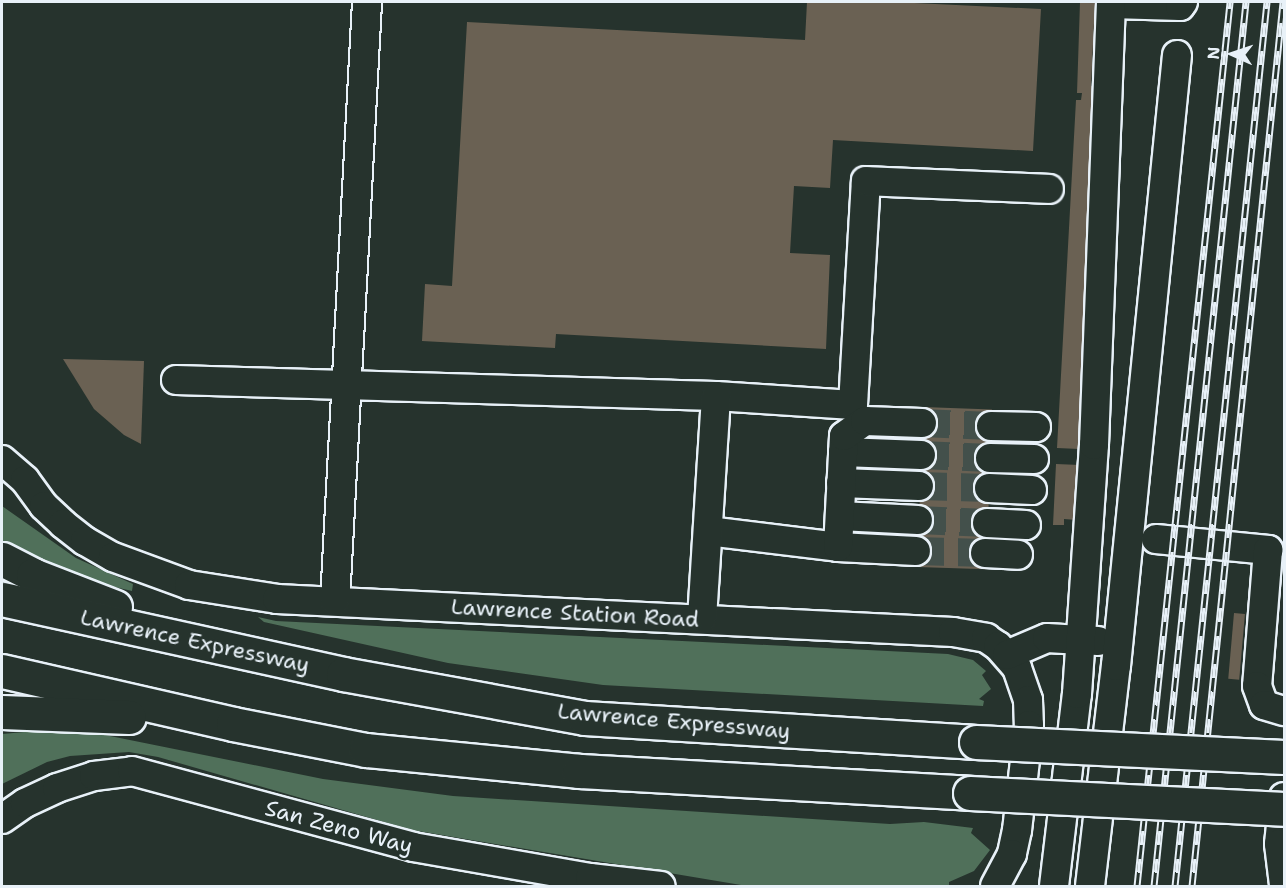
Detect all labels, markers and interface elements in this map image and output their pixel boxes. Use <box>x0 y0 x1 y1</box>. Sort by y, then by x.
north arrow <box>1202 24 1262 84</box>
text: N <box>1203 46 1224 60</box>
street label: Lawrence Station Road <box>450 593 700 633</box>
street label: Lawrence Expressway <box>78 604 312 678</box>
street label: Lawrence Expressway <box>556 698 792 744</box>
street label: San Zeno Way <box>262 795 416 859</box>

